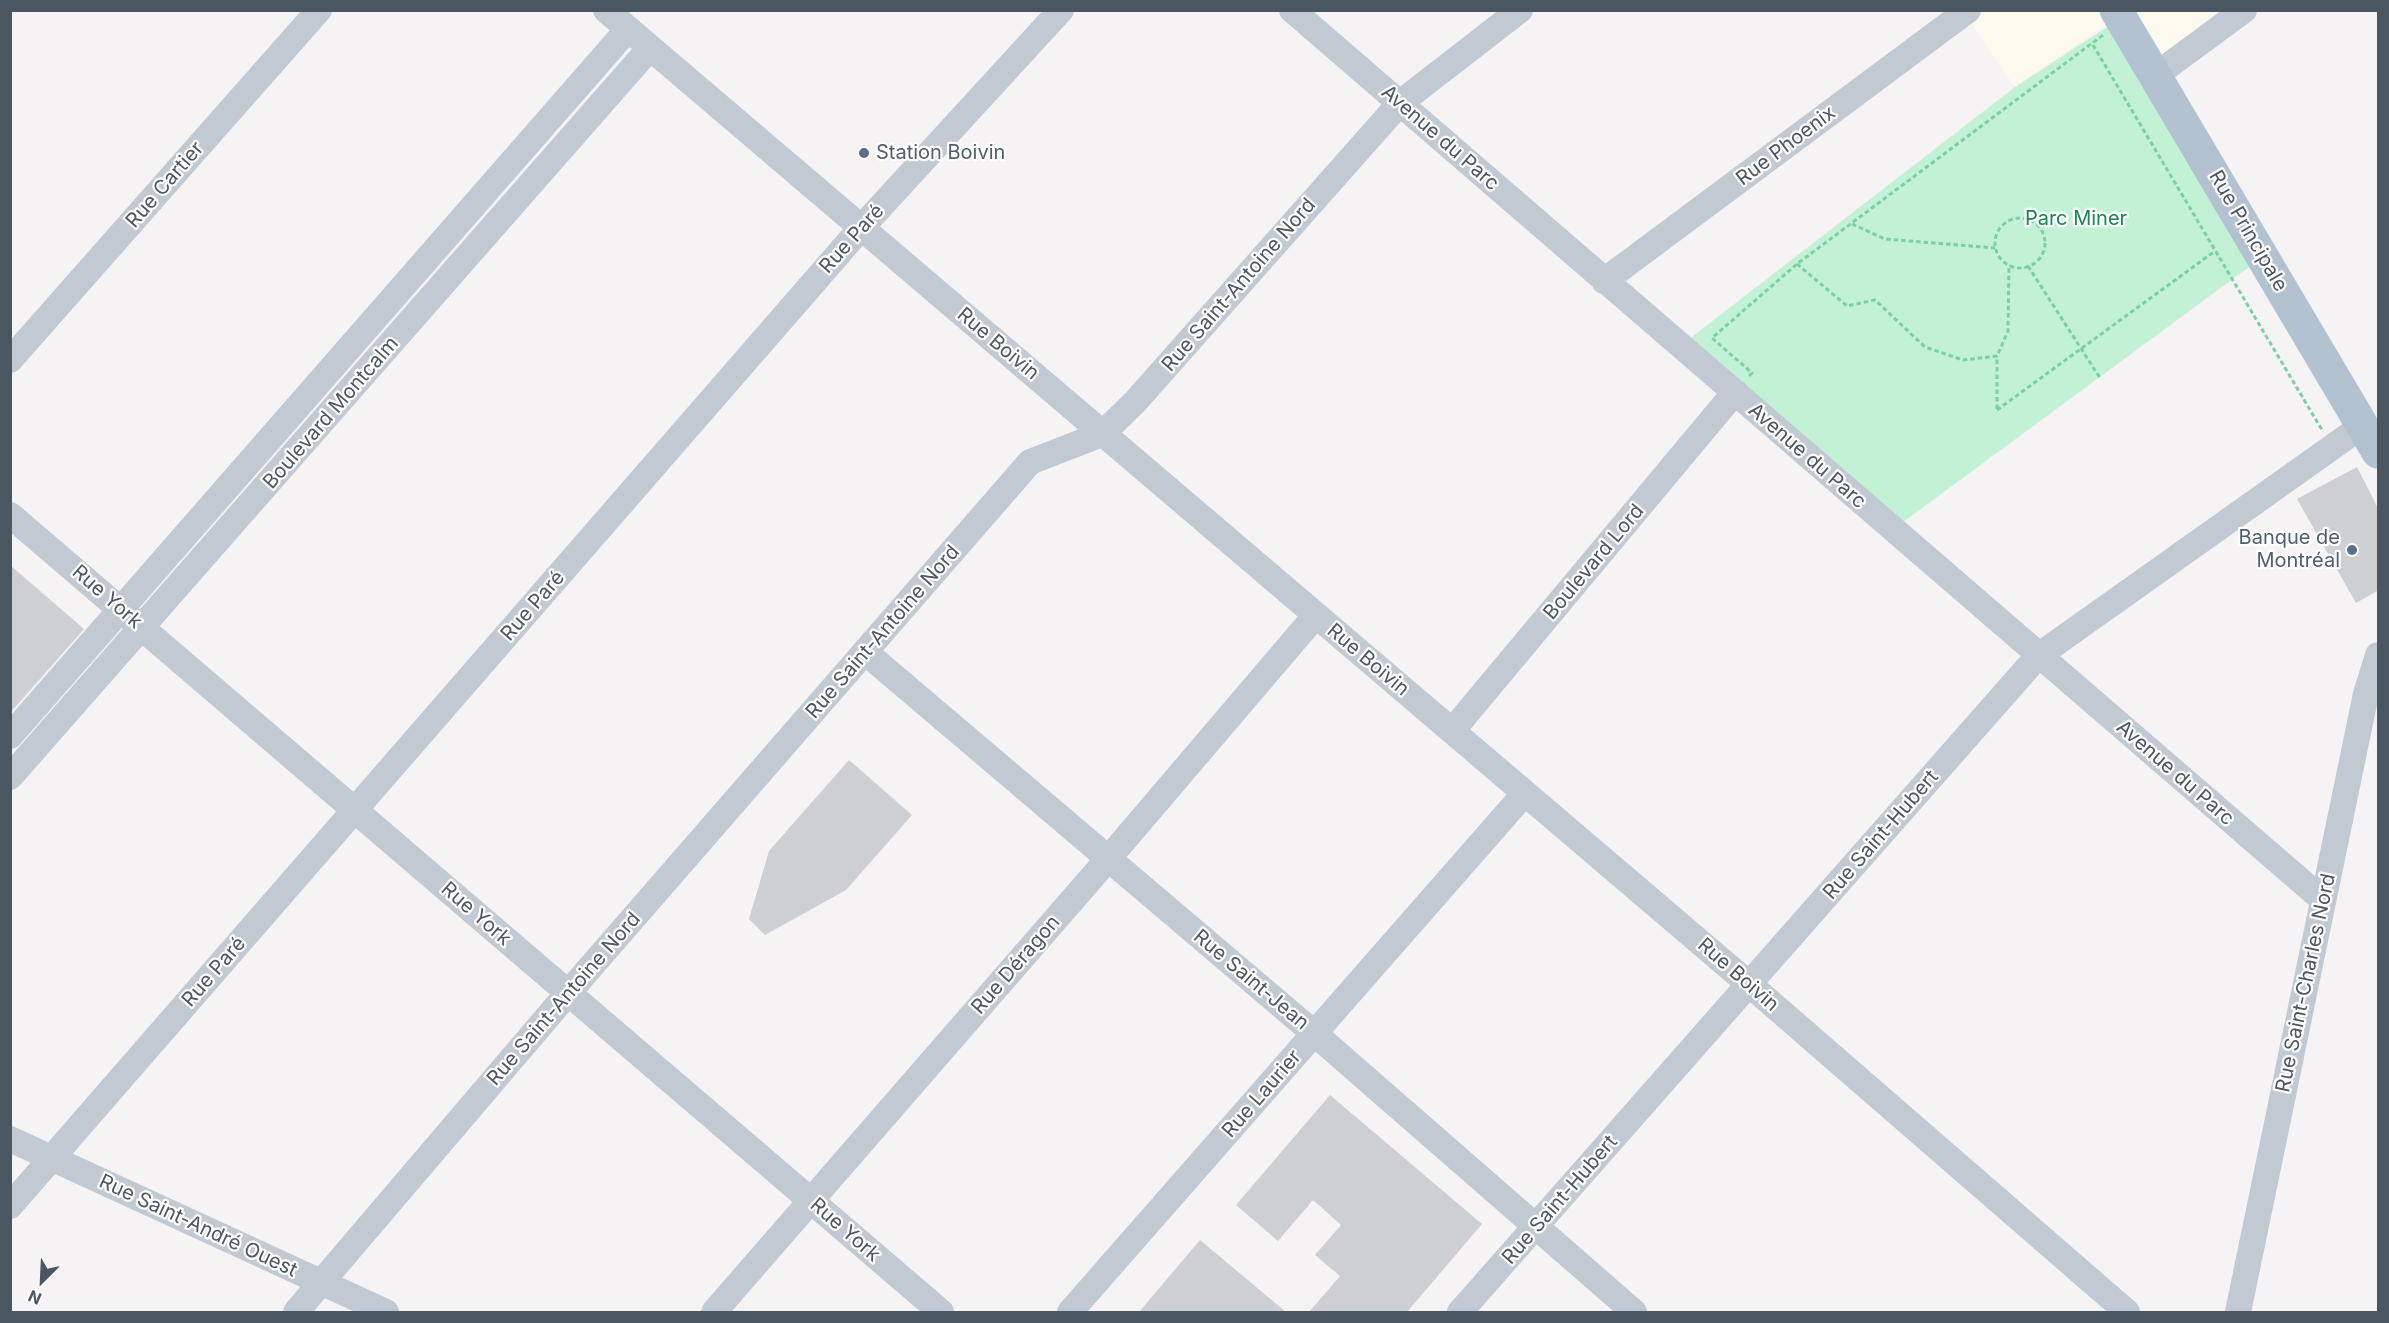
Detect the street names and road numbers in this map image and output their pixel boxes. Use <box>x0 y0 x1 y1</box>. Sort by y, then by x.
street label: Avenue du Parc <box>1376 80 1504 196</box>
street label: Rue Phoenix <box>1732 101 1840 191</box>
street label: Rue Cartier <box>121 137 209 233</box>
street label: Rue Principale <box>2204 166 2292 296</box>
street label: Rue Saint-Antoine Nord <box>1157 193 1321 377</box>
street label: Rue Paré <box>815 199 889 279</box>
street label: Rue Boivin <box>952 303 1044 385</box>
street label: Boulevard Montcalm <box>258 332 404 494</box>
street label: Avenue du Parc <box>1743 398 1871 514</box>
street label: Boulevard Lord <box>1539 499 1649 625</box>
street label: Rue Saint-Antoine Nord <box>801 540 965 724</box>
street label: Rue York <box>67 560 147 634</box>
street label: Rue Paré <box>496 566 570 646</box>
street label: Rue Boivin <box>1322 619 1414 701</box>
street label: Avenue du Parc <box>2111 715 2239 831</box>
street label: Rue Saint-Hubert <box>1818 766 1944 904</box>
street label: Rue Saint-Charles Nord <box>2271 872 2341 1094</box>
street label: Rue York <box>436 877 516 951</box>
street label: Rue Saint-Antoine Nord <box>482 907 646 1091</box>
street label: Rue Déragon <box>967 911 1065 1019</box>
street label: Rue Saint-Jean <box>1188 925 1314 1035</box>
street label: Rue Paré <box>177 932 251 1012</box>
street label: Rue Boivin <box>1692 933 1784 1017</box>
street label: Rue Laurier <box>1217 1045 1307 1143</box>
street label: Rue Saint-Hubert <box>1497 1131 1623 1269</box>
street label: Rue Saint-André Ouest <box>95 1170 301 1282</box>
street label: Rue York <box>805 1193 885 1267</box>

